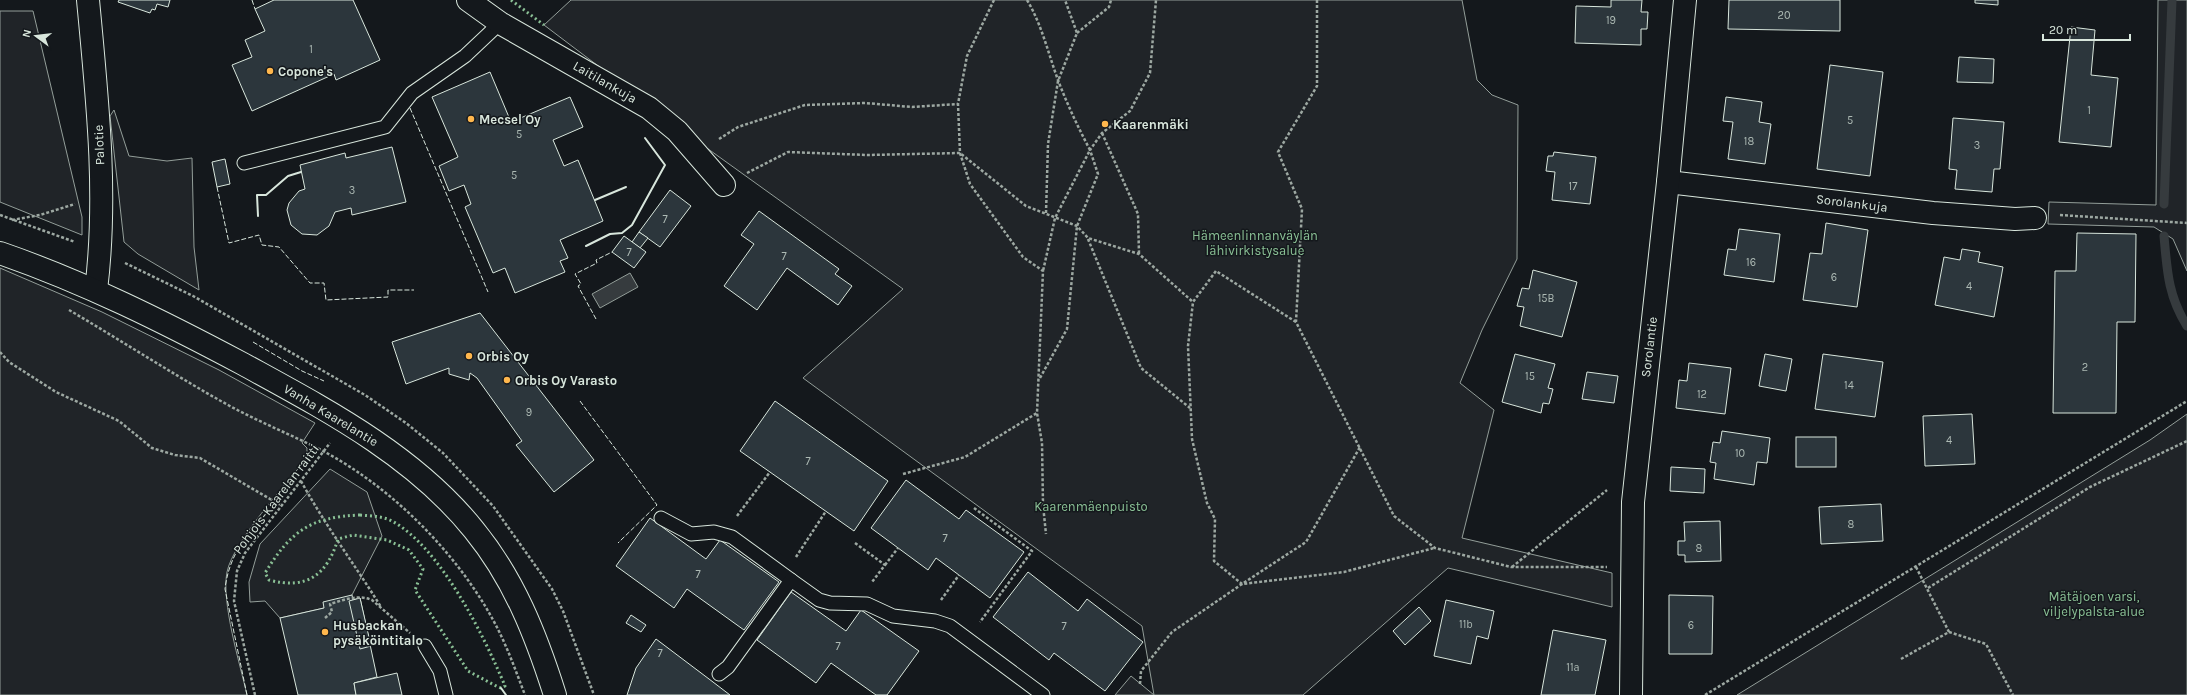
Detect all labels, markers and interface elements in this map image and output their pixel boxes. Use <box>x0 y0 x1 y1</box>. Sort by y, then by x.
house number: 20 <box>1778 9 1790 22</box>
house number: 19 <box>1606 14 1616 27</box>
north arrow <box>16 16 56 56</box>
scale bar <box>2043 16 2130 42</box>
text: 20 m <box>2049 23 2077 37</box>
text: N <box>20 28 34 39</box>
house number: 1 <box>309 43 313 56</box>
street label: Laitilankuja <box>571 58 639 106</box>
place label: Copone's <box>278 64 333 79</box>
marker: Copone's <box>265 66 275 76</box>
house number: 1 <box>2087 104 2091 117</box>
place label: Mecsel Oy <box>479 112 541 127</box>
marker: Mecsel Oy <box>466 114 476 124</box>
house number: 5 <box>1847 114 1853 127</box>
place label: Kaarenmäki <box>1113 117 1189 132</box>
marker: Kaarenmäki <box>1100 119 1110 129</box>
street label: Palotie <box>91 124 107 166</box>
house number: 5 <box>516 128 522 141</box>
house number: 18 <box>1744 135 1754 148</box>
house number: 3 <box>1974 139 1980 152</box>
house number: 5 <box>511 169 517 182</box>
house number: 17 <box>1569 180 1577 193</box>
house number: 3 <box>349 184 355 197</box>
street label: Sorolankuja <box>1815 191 1889 215</box>
house number: 7 <box>662 213 668 226</box>
park label: Hämeenlinnanväylän lähivirkistysalue <box>1192 228 1318 258</box>
house number: 7 <box>626 246 632 259</box>
house number: 7 <box>781 250 787 263</box>
house number: 16 <box>1746 256 1756 269</box>
house number: 6 <box>1831 271 1837 284</box>
house number: 4 <box>1966 280 1972 293</box>
house number: 15B <box>1538 292 1555 305</box>
street label: Sorolantie <box>1638 316 1660 378</box>
place label: Orbis Oy <box>477 349 529 364</box>
marker: Orbis Oy <box>464 351 474 361</box>
house number: 2 <box>2082 361 2088 374</box>
house number: 15 <box>1525 370 1535 383</box>
place label: Orbis Oy Varasto <box>515 373 617 388</box>
marker: Orbis Oy Varasto <box>502 375 512 385</box>
house number: 14 <box>1844 379 1854 392</box>
street label: Vanha Kaarelantie <box>281 381 381 449</box>
house number: 12 <box>1697 388 1707 401</box>
house number: 9 <box>526 406 532 419</box>
house number: 4 <box>1946 434 1952 447</box>
street label: Pohjois-Kaarelan raitti <box>230 441 322 557</box>
house number: 10 <box>1735 447 1745 460</box>
house number: 7 <box>805 455 811 468</box>
park label: Kaarenmäenpuisto <box>1034 499 1148 514</box>
house number: 8 <box>1848 518 1855 531</box>
house number: 7 <box>942 532 948 545</box>
house number: 8 <box>1696 542 1703 555</box>
house number: 7 <box>695 568 701 581</box>
park label: Mätäjoen varsi, viljelypalsta-alue <box>2043 589 2145 619</box>
place label: Husbackan pysäköintitalo <box>333 618 423 648</box>
house number: 11b <box>1459 618 1473 631</box>
house number: 6 <box>1688 619 1694 632</box>
house number: 7 <box>1061 620 1067 633</box>
marker: Husbackan pysäköintitalo <box>320 627 330 637</box>
house number: 7 <box>835 640 841 653</box>
house number: 7 <box>657 647 663 660</box>
house number: 11a <box>1566 661 1580 674</box>

